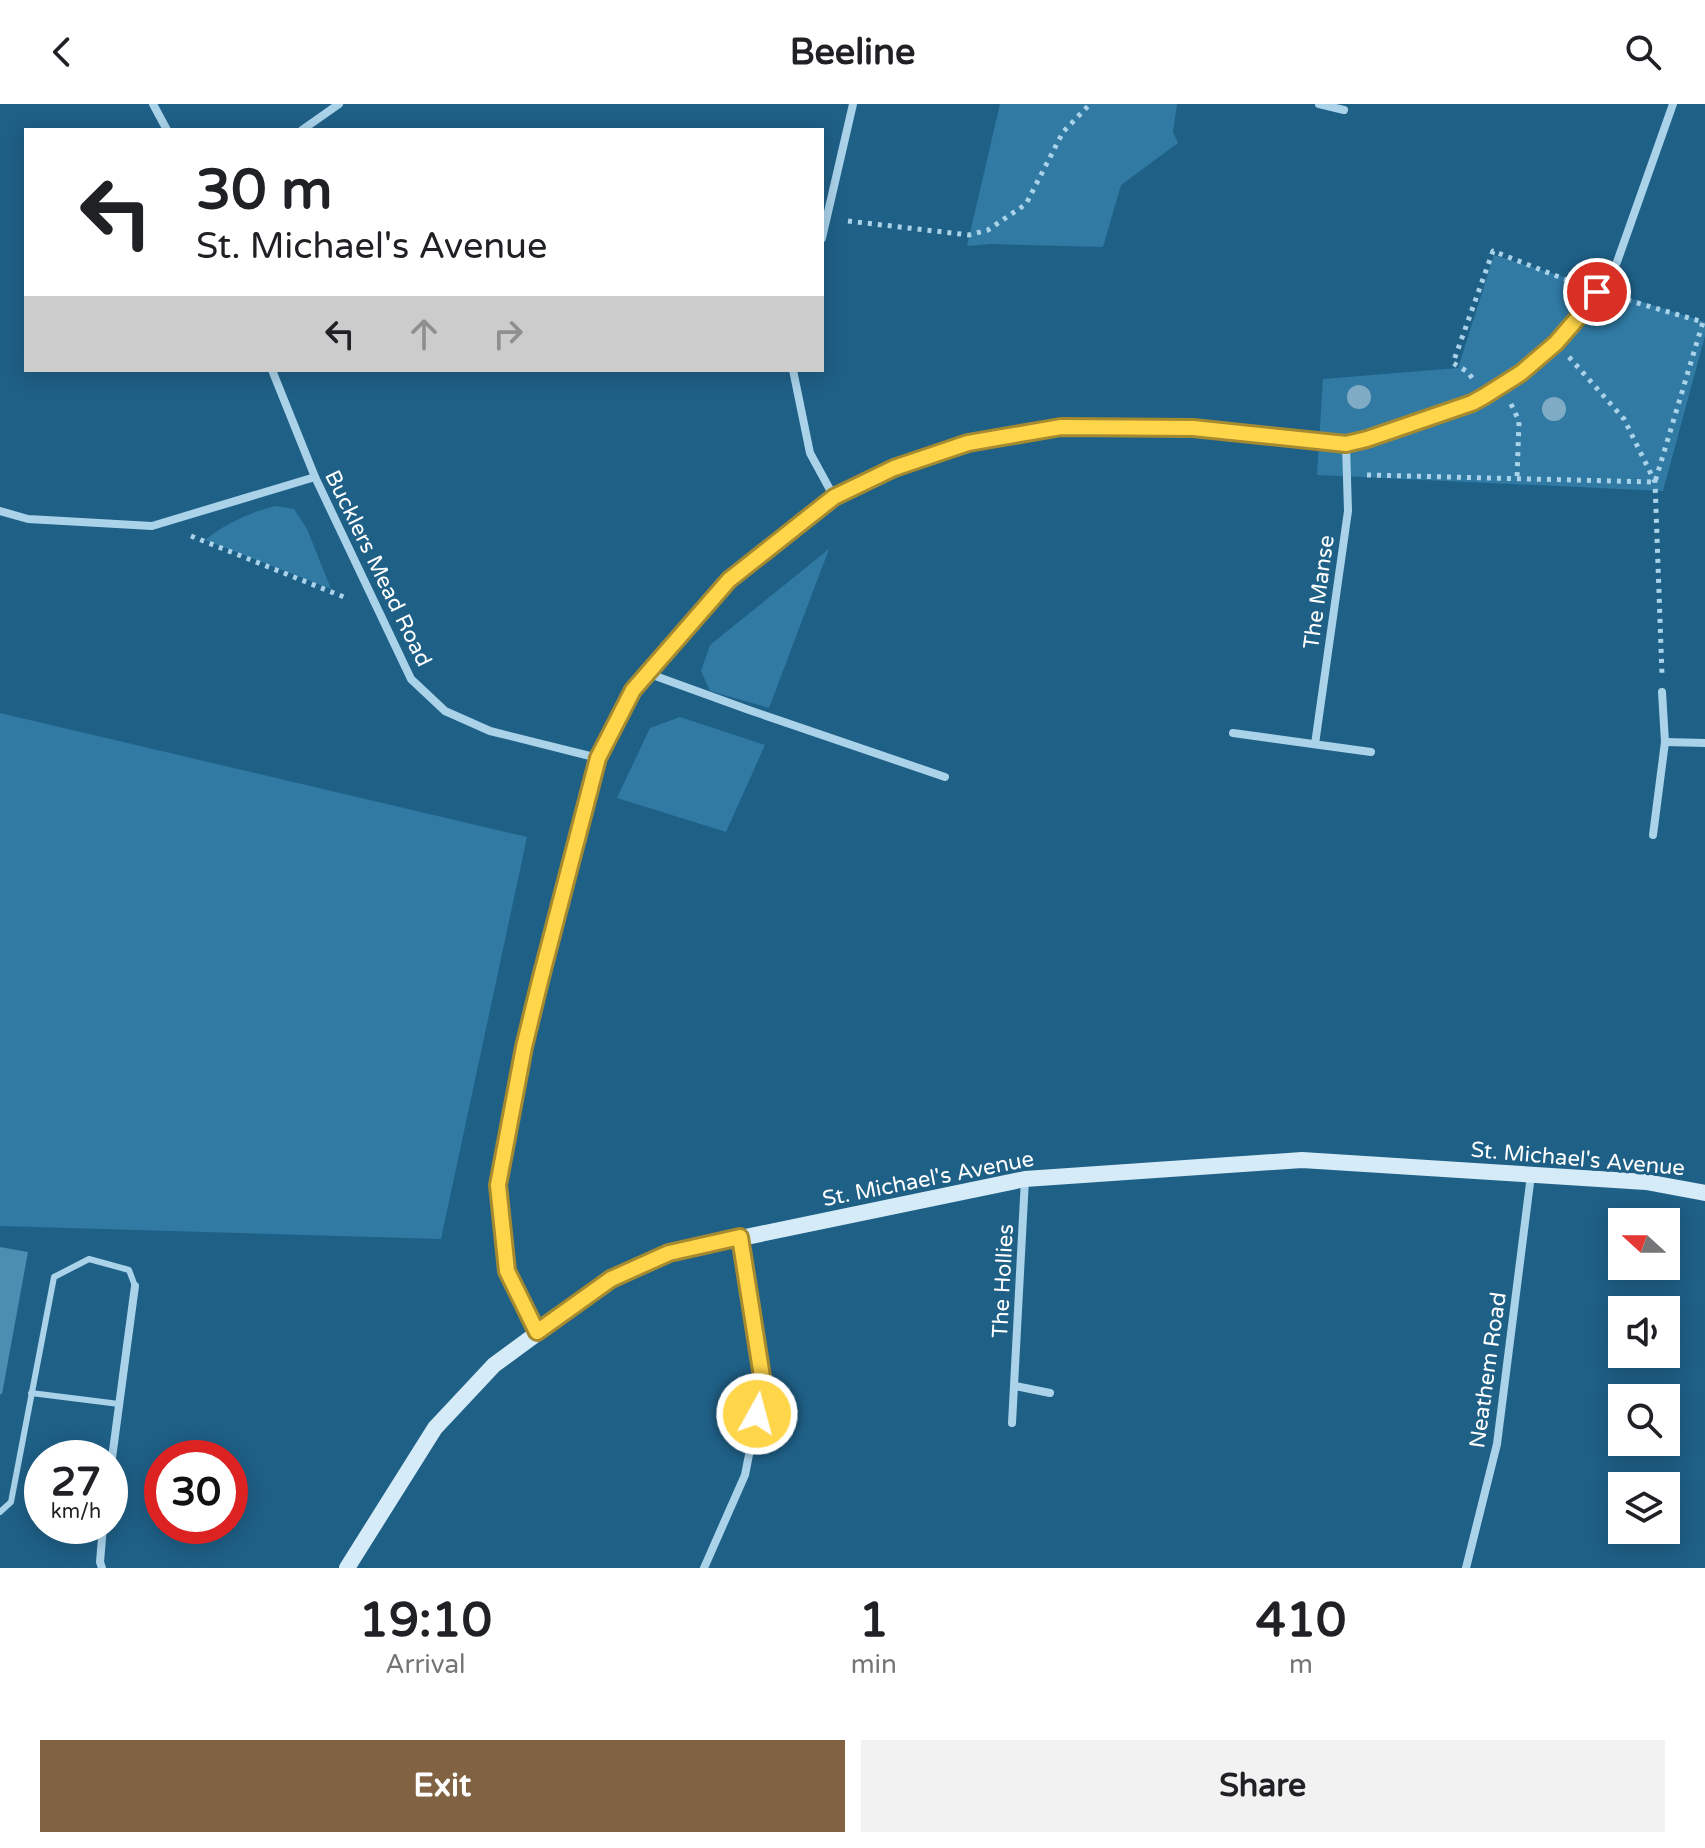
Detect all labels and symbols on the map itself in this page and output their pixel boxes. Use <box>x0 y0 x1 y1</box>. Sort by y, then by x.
pin <box>1563 258 1631 326</box>
street label: Bucklers Mead Road <box>319 466 437 671</box>
street label: The Manse <box>1298 533 1340 651</box>
street label: St. Michael's Avenue <box>1470 1137 1686 1181</box>
street label: St. Michael's Avenue <box>820 1146 1036 1212</box>
north arrow <box>1608 1208 1680 1280</box>
street label: The Hollies <box>987 1223 1019 1339</box>
street label: Neathem Road <box>1464 1290 1512 1450</box>
position arrow <box>715 1372 799 1456</box>
speed limit sign: 30 <box>144 1440 248 1544</box>

